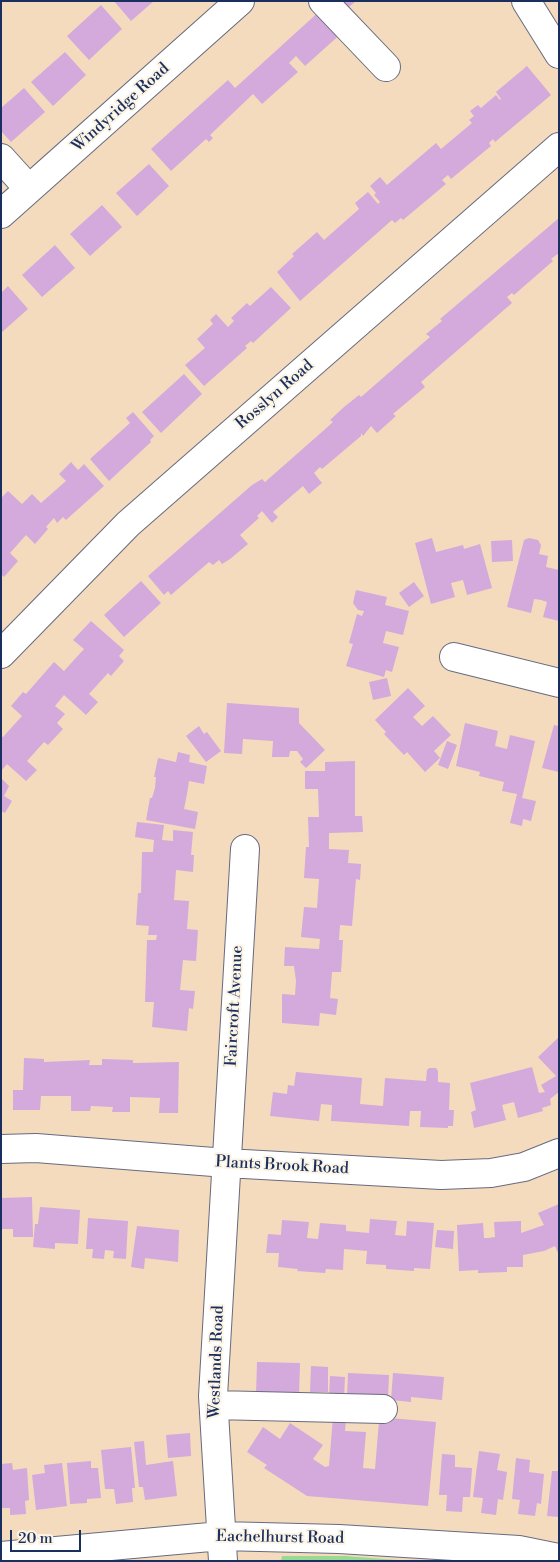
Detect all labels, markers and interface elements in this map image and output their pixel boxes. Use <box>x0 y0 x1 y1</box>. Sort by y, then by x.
street label: Windyridge Road <box>69 59 173 157</box>
street label: Rosslyn Road <box>232 356 318 434</box>
street label: Faircroft Avenue <box>222 945 248 1067</box>
street label: Plants Brook Road <box>215 1153 349 1179</box>
street label: Westlands Road <box>205 1305 229 1419</box>
scale bar <box>12 1520 84 1552</box>
street label: Eachelhurst Road <box>216 1527 344 1549</box>
text: 20 m <box>18 1529 53 1548</box>

